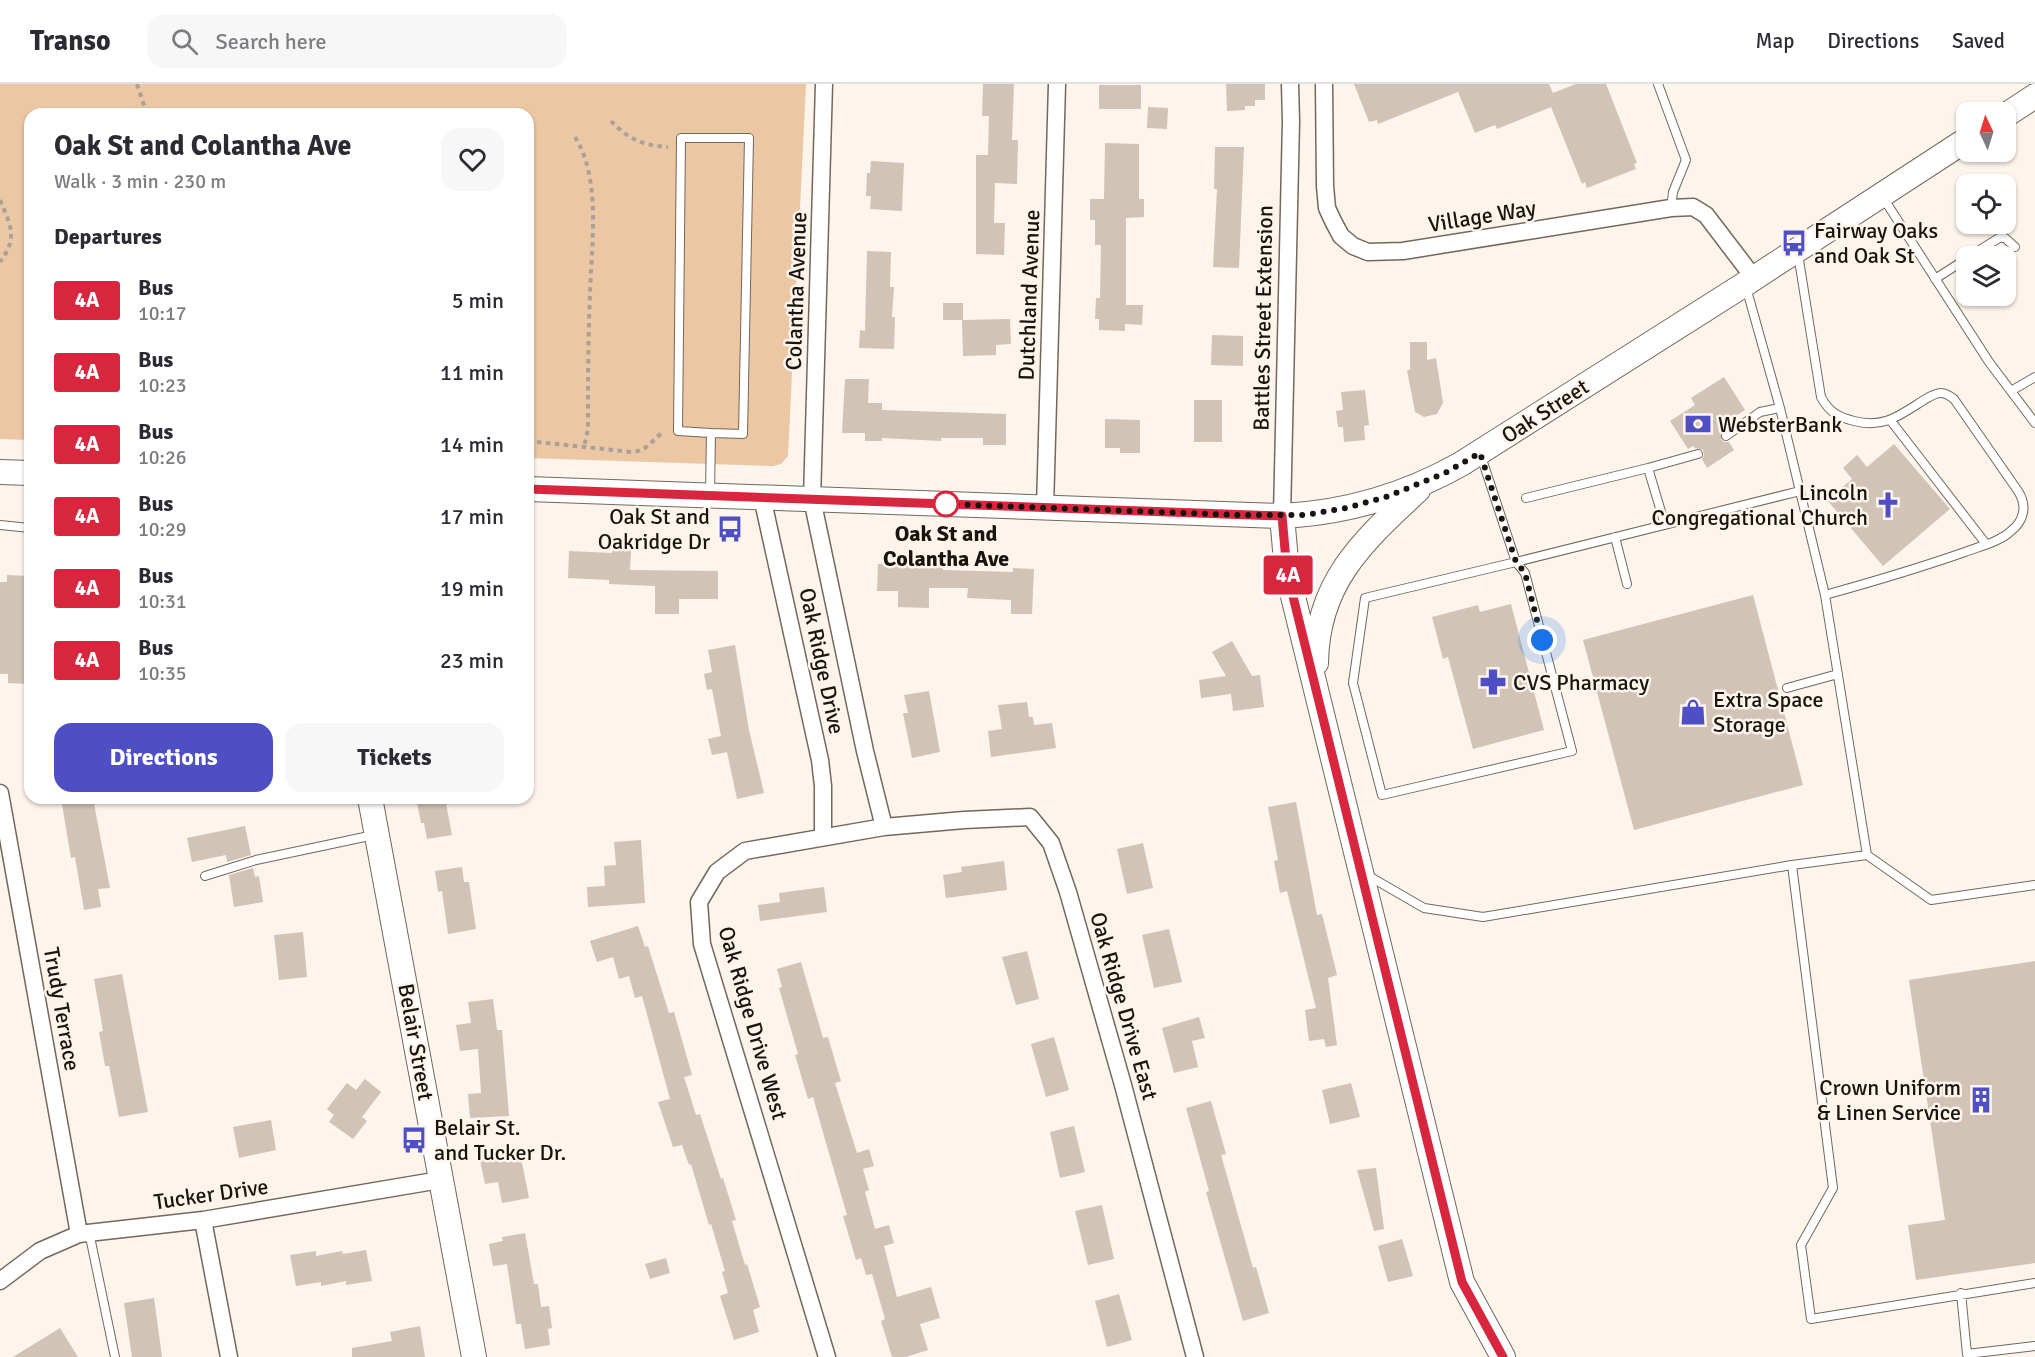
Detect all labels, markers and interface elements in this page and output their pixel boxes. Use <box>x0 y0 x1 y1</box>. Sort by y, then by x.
search box <box>147 14 567 68</box>
text: Transo <box>30 24 111 58</box>
icon: search <box>168 25 201 58</box>
text: Search here <box>216 28 326 55</box>
text: Map <box>1756 28 1794 54</box>
text: Directions <box>1827 28 1919 54</box>
text: Saved <box>1952 28 2005 54</box>
north arrow <box>1956 102 2016 162</box>
map controls <box>1956 102 2016 306</box>
button: heart <box>441 128 504 191</box>
text: Oak St and Colantha Ave <box>54 129 351 163</box>
text: Walk · 3 min · 230 m <box>54 169 226 194</box>
button: locate <box>1956 174 2016 234</box>
street label: Village Way <box>1426 194 1539 238</box>
street label: Battles Street Extension <box>1248 205 1278 431</box>
street label: Dutchland Avenue <box>1013 209 1045 381</box>
street label: Colantha Avenue <box>780 211 812 371</box>
place label: Fairway Oaks and Oak St <box>1814 217 1938 269</box>
text: Departures <box>54 223 162 250</box>
bus stop icon: Fairway Oaks and Oak St <box>1779 228 1809 258</box>
button: layers <box>1956 246 2016 306</box>
text: Bus <box>138 274 173 301</box>
text: 4A <box>75 287 99 313</box>
text: 5 min <box>452 287 504 314</box>
text: 10:17 <box>138 301 187 326</box>
text: Bus <box>138 346 173 373</box>
text: 4A <box>75 359 99 385</box>
text: 11 min <box>440 359 504 386</box>
text: 10:23 <box>138 373 187 398</box>
street label: Oak Street <box>1496 373 1594 449</box>
bank icon: WebsterBank <box>1683 409 1713 439</box>
place label: WebsterBank <box>1718 411 1842 438</box>
text: Bus <box>138 418 173 445</box>
text: 4A <box>75 431 99 457</box>
text: 14 min <box>440 431 504 458</box>
text: 10:26 <box>138 445 187 470</box>
place label: Lincoln Congregational Church <box>1652 479 1868 531</box>
text: Bus <box>138 490 173 517</box>
church icon: Lincoln Congregational Church <box>1873 490 1903 520</box>
marker: Oak St and Colantha Ave <box>933 491 959 517</box>
text: 4A <box>75 503 99 529</box>
text: 17 min <box>440 503 504 530</box>
place label: Oak St and Oakridge Dr <box>598 503 710 555</box>
bus stop icon: Oak St and Oakridge Dr <box>715 514 745 544</box>
text: 10:29 <box>138 517 187 542</box>
place label: Oak St and Colantha Ave <box>883 520 1009 572</box>
line badge: 4A <box>1261 556 1315 594</box>
text: Bus <box>138 562 173 589</box>
text: 4A <box>1276 562 1300 588</box>
text: 4A <box>75 575 99 601</box>
text: 19 min <box>440 575 504 602</box>
street label: Oak Ridge Drive <box>793 585 851 737</box>
text: 10:31 <box>138 589 187 614</box>
your location <box>1527 625 1557 655</box>
text: Bus <box>138 634 173 661</box>
text: 4A <box>75 647 99 673</box>
text: 23 min <box>440 647 504 674</box>
text: 10:35 <box>138 661 187 686</box>
pharmacy icon: CVS Pharmacy <box>1478 667 1508 697</box>
place label: CVS Pharmacy <box>1513 669 1650 696</box>
place label: Extra Space Storage <box>1713 686 1823 738</box>
shop icon: Extra Space Storage <box>1678 697 1708 727</box>
button: Directions <box>54 723 273 792</box>
button: Tickets <box>285 723 504 792</box>
street label: Oak Ridge Drive East <box>1084 909 1164 1103</box>
street label: Oak Ridge Drive West <box>712 923 794 1123</box>
street label: Trudy Terrace <box>38 945 86 1073</box>
street label: Belair Street <box>392 981 440 1103</box>
place label: Crown Uniform & Linen Service <box>1817 1074 1961 1126</box>
building icon: Crown Uniform & Linen Service <box>1966 1085 1996 1115</box>
place label: Belair St. and Tucker Dr. <box>434 1114 566 1166</box>
bus stop icon: Belair St. and Tucker Dr. <box>399 1125 429 1155</box>
street label: Tucker Drive <box>152 1173 270 1215</box>

